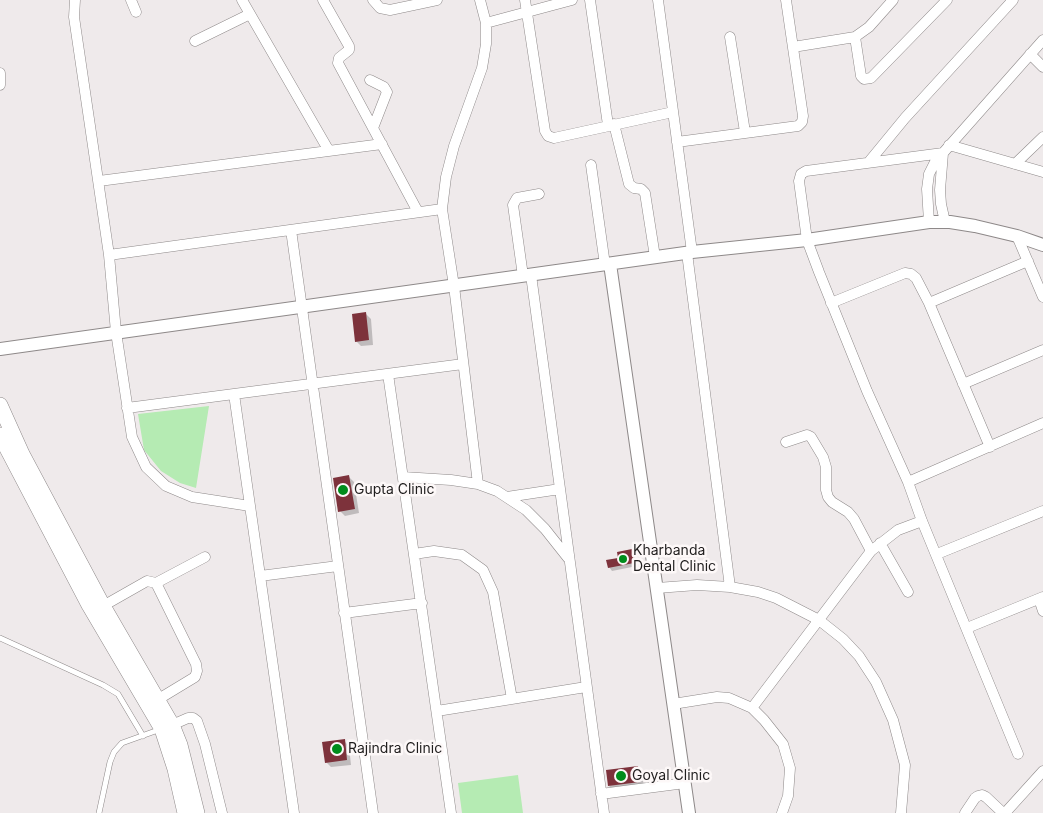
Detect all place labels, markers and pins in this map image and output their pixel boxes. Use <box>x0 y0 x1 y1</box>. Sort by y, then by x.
place label: Gupta Clinic <box>354 482 434 498</box>
marker: Gupta Clinic <box>336 483 350 497</box>
place label: Kharbanda Dental Clinic <box>633 543 716 576</box>
marker: Kharbanda Dental Clinic <box>617 553 629 565</box>
place label: Rajindra Clinic <box>348 741 442 757</box>
marker: Rajindra Clinic <box>330 742 344 756</box>
place label: Goyal Clinic <box>632 768 710 784</box>
marker: Goyal Clinic <box>614 769 628 783</box>

